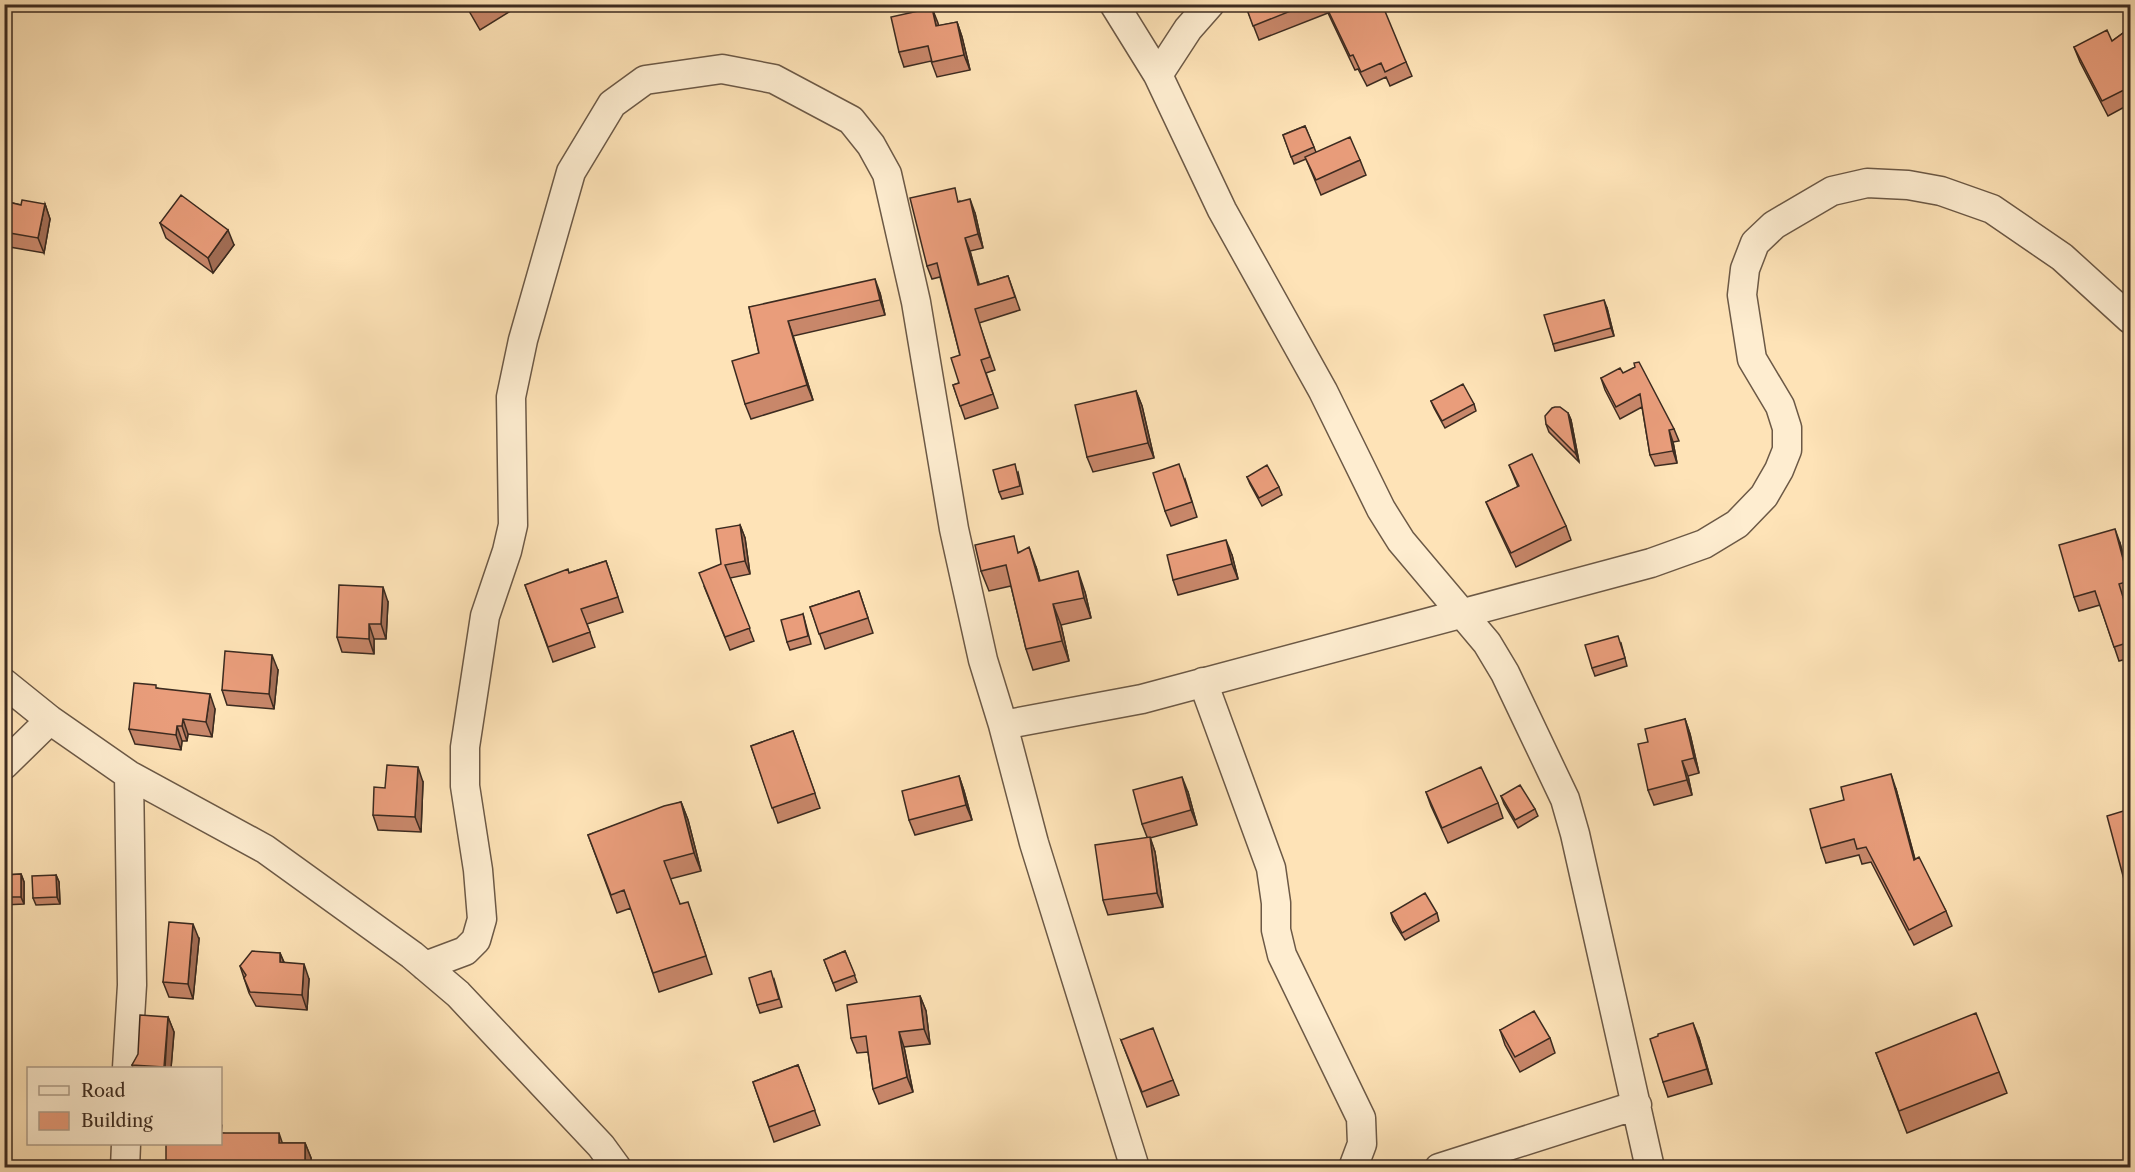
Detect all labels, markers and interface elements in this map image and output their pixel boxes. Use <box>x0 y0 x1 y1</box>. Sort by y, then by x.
legend <box>27 1067 222 1145</box>
text: Road <box>81 1080 126 1102</box>
text: Building <box>81 1110 153 1132</box>

